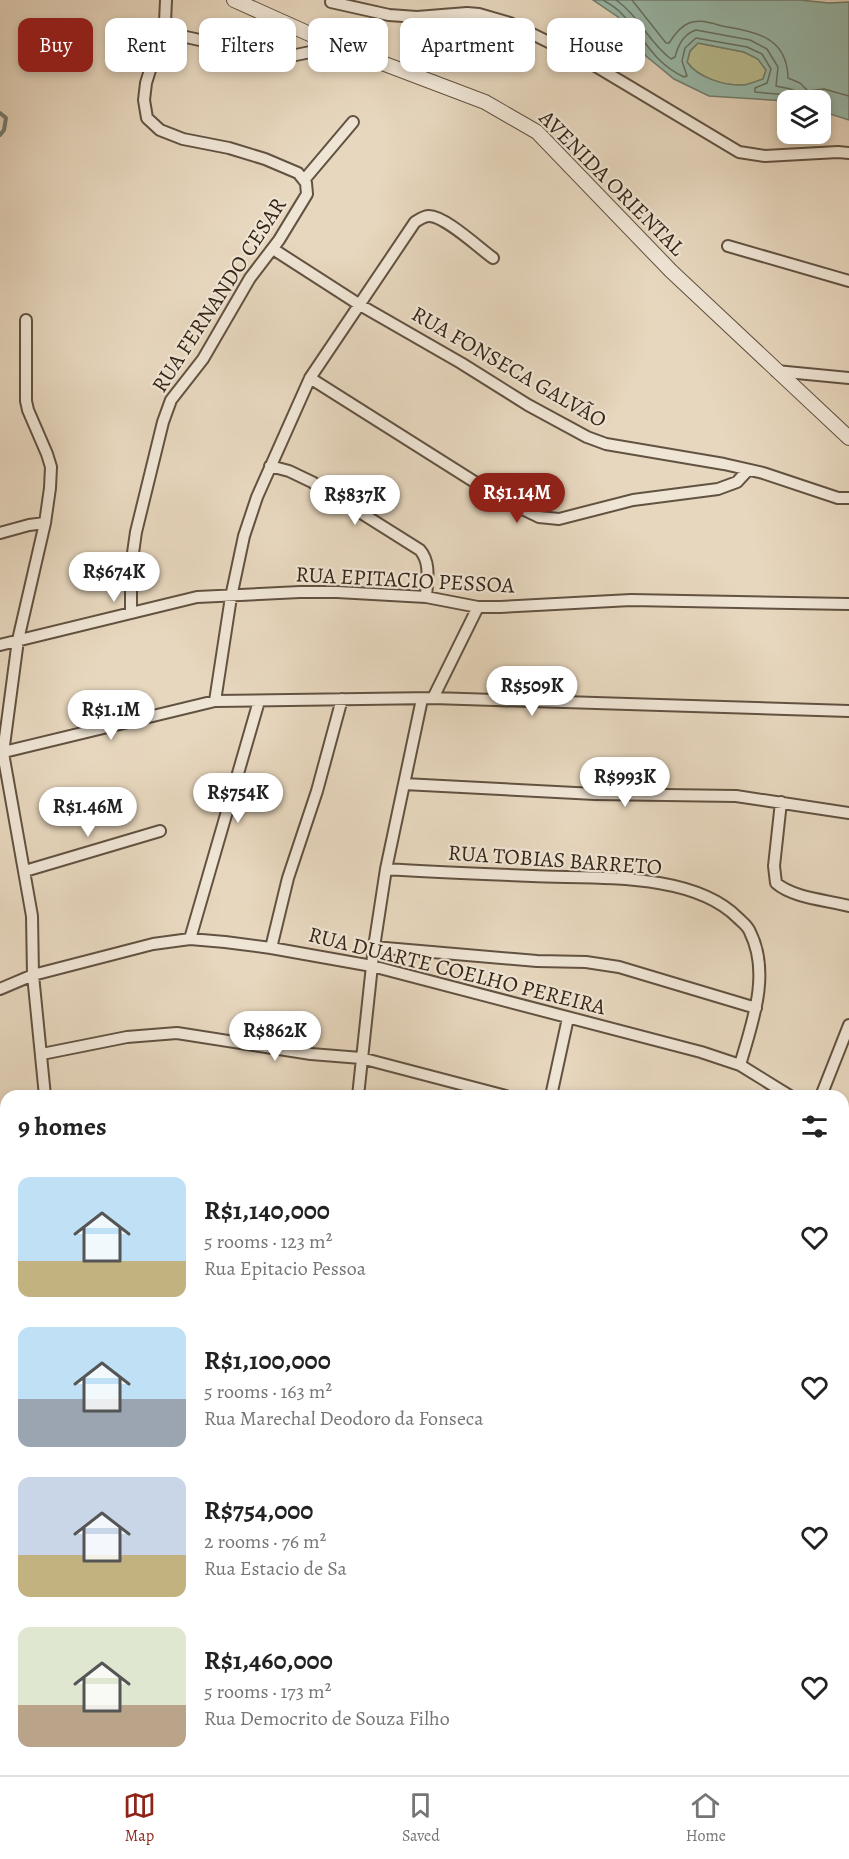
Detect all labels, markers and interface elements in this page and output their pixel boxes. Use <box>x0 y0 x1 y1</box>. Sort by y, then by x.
chip: Buy <box>18 18 93 72</box>
chip: Rent <box>105 18 187 72</box>
chip: Filters <box>199 18 296 72</box>
chip: New <box>308 18 388 72</box>
chip: Apartment <box>400 18 535 72</box>
chip: House <box>547 18 645 72</box>
map controls <box>777 90 831 144</box>
button: layers <box>777 90 831 144</box>
street label: AVENIDA ORIENTAL <box>532 103 692 263</box>
street label: RUA FERNANDO CESAR <box>145 191 294 398</box>
street label: RUA FONSECA GALVÃO <box>406 299 612 435</box>
pin: R$1.14M <box>462 473 572 524</box>
pin: R$837K <box>306 475 404 526</box>
text: R$1.14M <box>483 479 551 506</box>
text: R$837K <box>324 481 386 508</box>
pin: R$674K <box>65 552 163 603</box>
text: R$674K <box>83 558 145 585</box>
street label: RUA EPITACIO PESSOA <box>295 559 516 601</box>
pin: R$509K <box>483 666 581 717</box>
text: R$509K <box>500 672 564 699</box>
pin: R$1.1M <box>62 690 160 741</box>
text: R$1.1M <box>82 696 140 723</box>
pin: R$993K <box>576 757 674 808</box>
text: R$993K <box>594 763 656 790</box>
pin: R$754K <box>189 773 287 824</box>
text: R$754K <box>207 779 269 806</box>
pin: R$1.46M <box>33 787 143 838</box>
text: R$1.46M <box>53 793 123 820</box>
street label: RUA TOBIAS BARRETO <box>447 838 663 882</box>
street label: RUA DUARTE COELHO PEREIRA <box>305 920 610 1023</box>
pin: R$862K <box>226 1011 324 1062</box>
text: R$862K <box>243 1017 307 1044</box>
text: 9 homes <box>18 1109 107 1144</box>
icon: filters <box>798 1110 831 1143</box>
text: R$1,140,000 <box>204 1193 330 1228</box>
icon: home <box>66 1201 138 1273</box>
icon: heart <box>798 1221 831 1254</box>
text: 5 rooms · 123 m² <box>204 1228 332 1255</box>
text: Rua Epitacio Pessoa <box>204 1255 366 1282</box>
text: R$1,100,000 <box>204 1343 331 1378</box>
icon: home <box>66 1351 138 1423</box>
icon: heart <box>798 1371 831 1404</box>
text: 5 rooms · 163 m² <box>204 1378 332 1405</box>
text: Rua Marechal Deodoro da Fonseca <box>204 1405 483 1432</box>
text: R$754,000 <box>204 1493 313 1528</box>
icon: home <box>66 1501 138 1573</box>
icon: heart <box>798 1521 831 1554</box>
text: 2 rooms · 76 m² <box>204 1528 326 1555</box>
text: Rua Estacio de Sa <box>204 1555 347 1582</box>
text: R$1,460,000 <box>204 1643 333 1678</box>
icon: home <box>66 1651 138 1723</box>
icon: heart <box>798 1671 831 1704</box>
text: 5 rooms · 173 m² <box>204 1678 331 1705</box>
text: Rua Democrito de Souza Filho <box>204 1705 450 1732</box>
tab: Map <box>123 1789 156 1847</box>
tab: Saved <box>402 1789 440 1847</box>
tab: Home <box>686 1789 726 1847</box>

